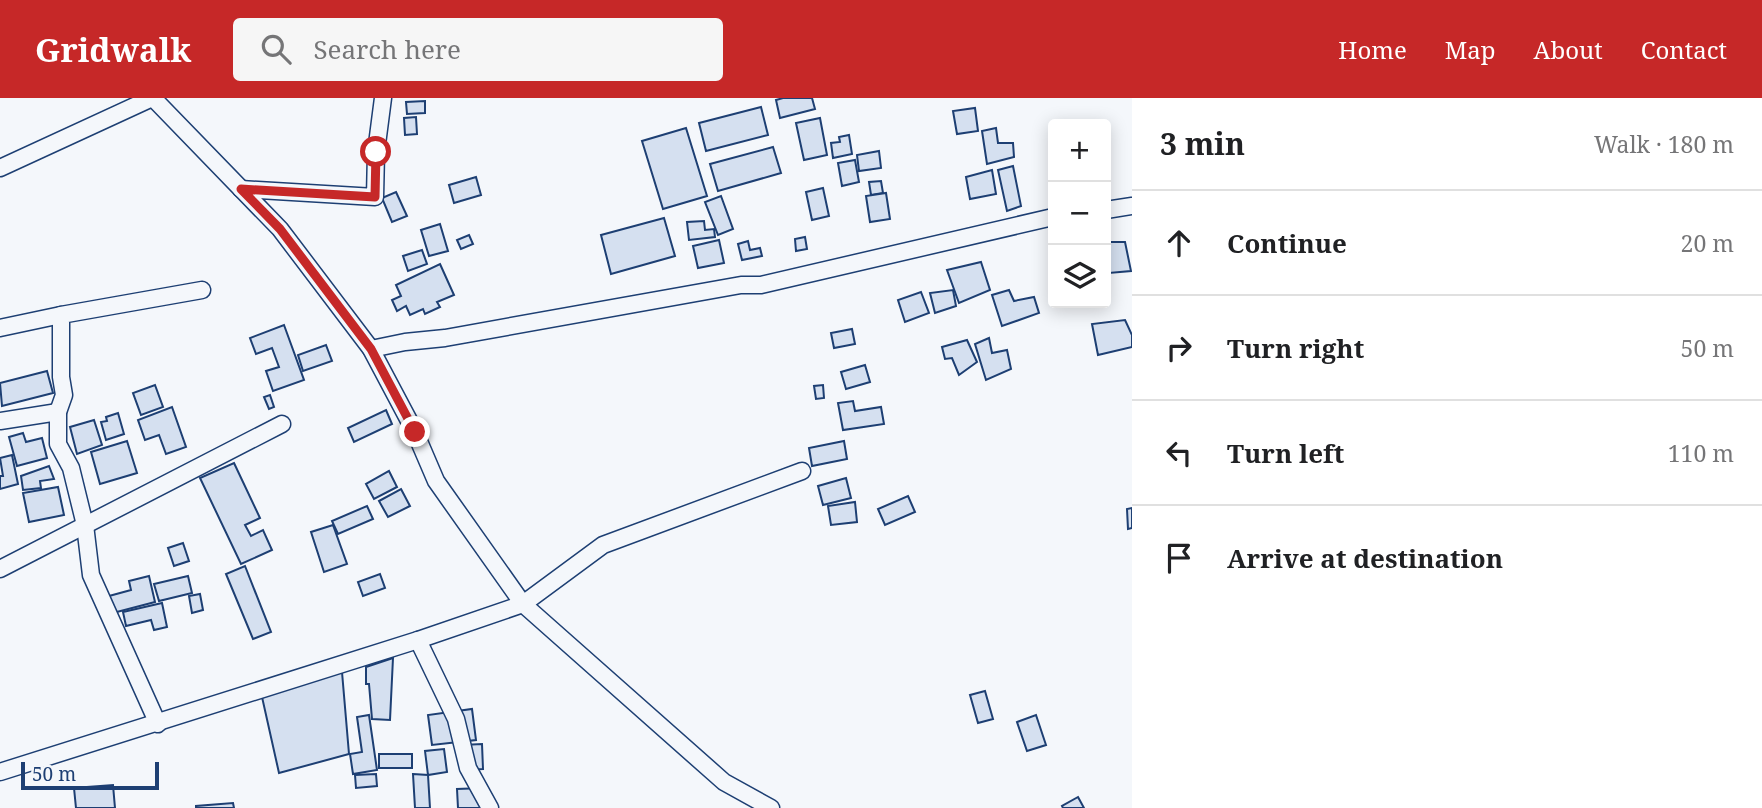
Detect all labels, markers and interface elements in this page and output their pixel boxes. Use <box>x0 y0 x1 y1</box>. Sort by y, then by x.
search box <box>233 18 723 81</box>
text: Gridwalk <box>35 27 191 72</box>
icon: search <box>257 30 295 68</box>
text: Search here <box>313 31 461 67</box>
text: Home <box>1338 33 1407 66</box>
text: Map <box>1445 33 1496 66</box>
text: About <box>1534 33 1603 66</box>
text: Contact <box>1641 33 1727 66</box>
map controls <box>1048 119 1111 308</box>
button: + <box>1048 119 1111 182</box>
text: 3 min <box>1160 123 1245 164</box>
text: Walk · 180 m <box>1594 128 1734 160</box>
route start <box>360 136 391 167</box>
button: − <box>1048 182 1111 245</box>
icon: ahead <box>1160 224 1198 262</box>
text: Continue <box>1227 225 1347 261</box>
text: 20 m <box>1681 227 1734 259</box>
button: layers <box>1048 245 1111 308</box>
icon: right <box>1160 329 1198 367</box>
text: Turn right <box>1227 330 1364 366</box>
text: 50 m <box>1681 332 1734 364</box>
route end <box>399 416 430 447</box>
icon: left <box>1160 434 1198 472</box>
text: Turn left <box>1227 435 1344 471</box>
text: 110 m <box>1668 437 1734 469</box>
icon: arrive <box>1160 539 1198 577</box>
text: Arrive at destination <box>1227 540 1503 576</box>
scale bar <box>21 759 159 791</box>
text: 50 m <box>32 761 76 787</box>

